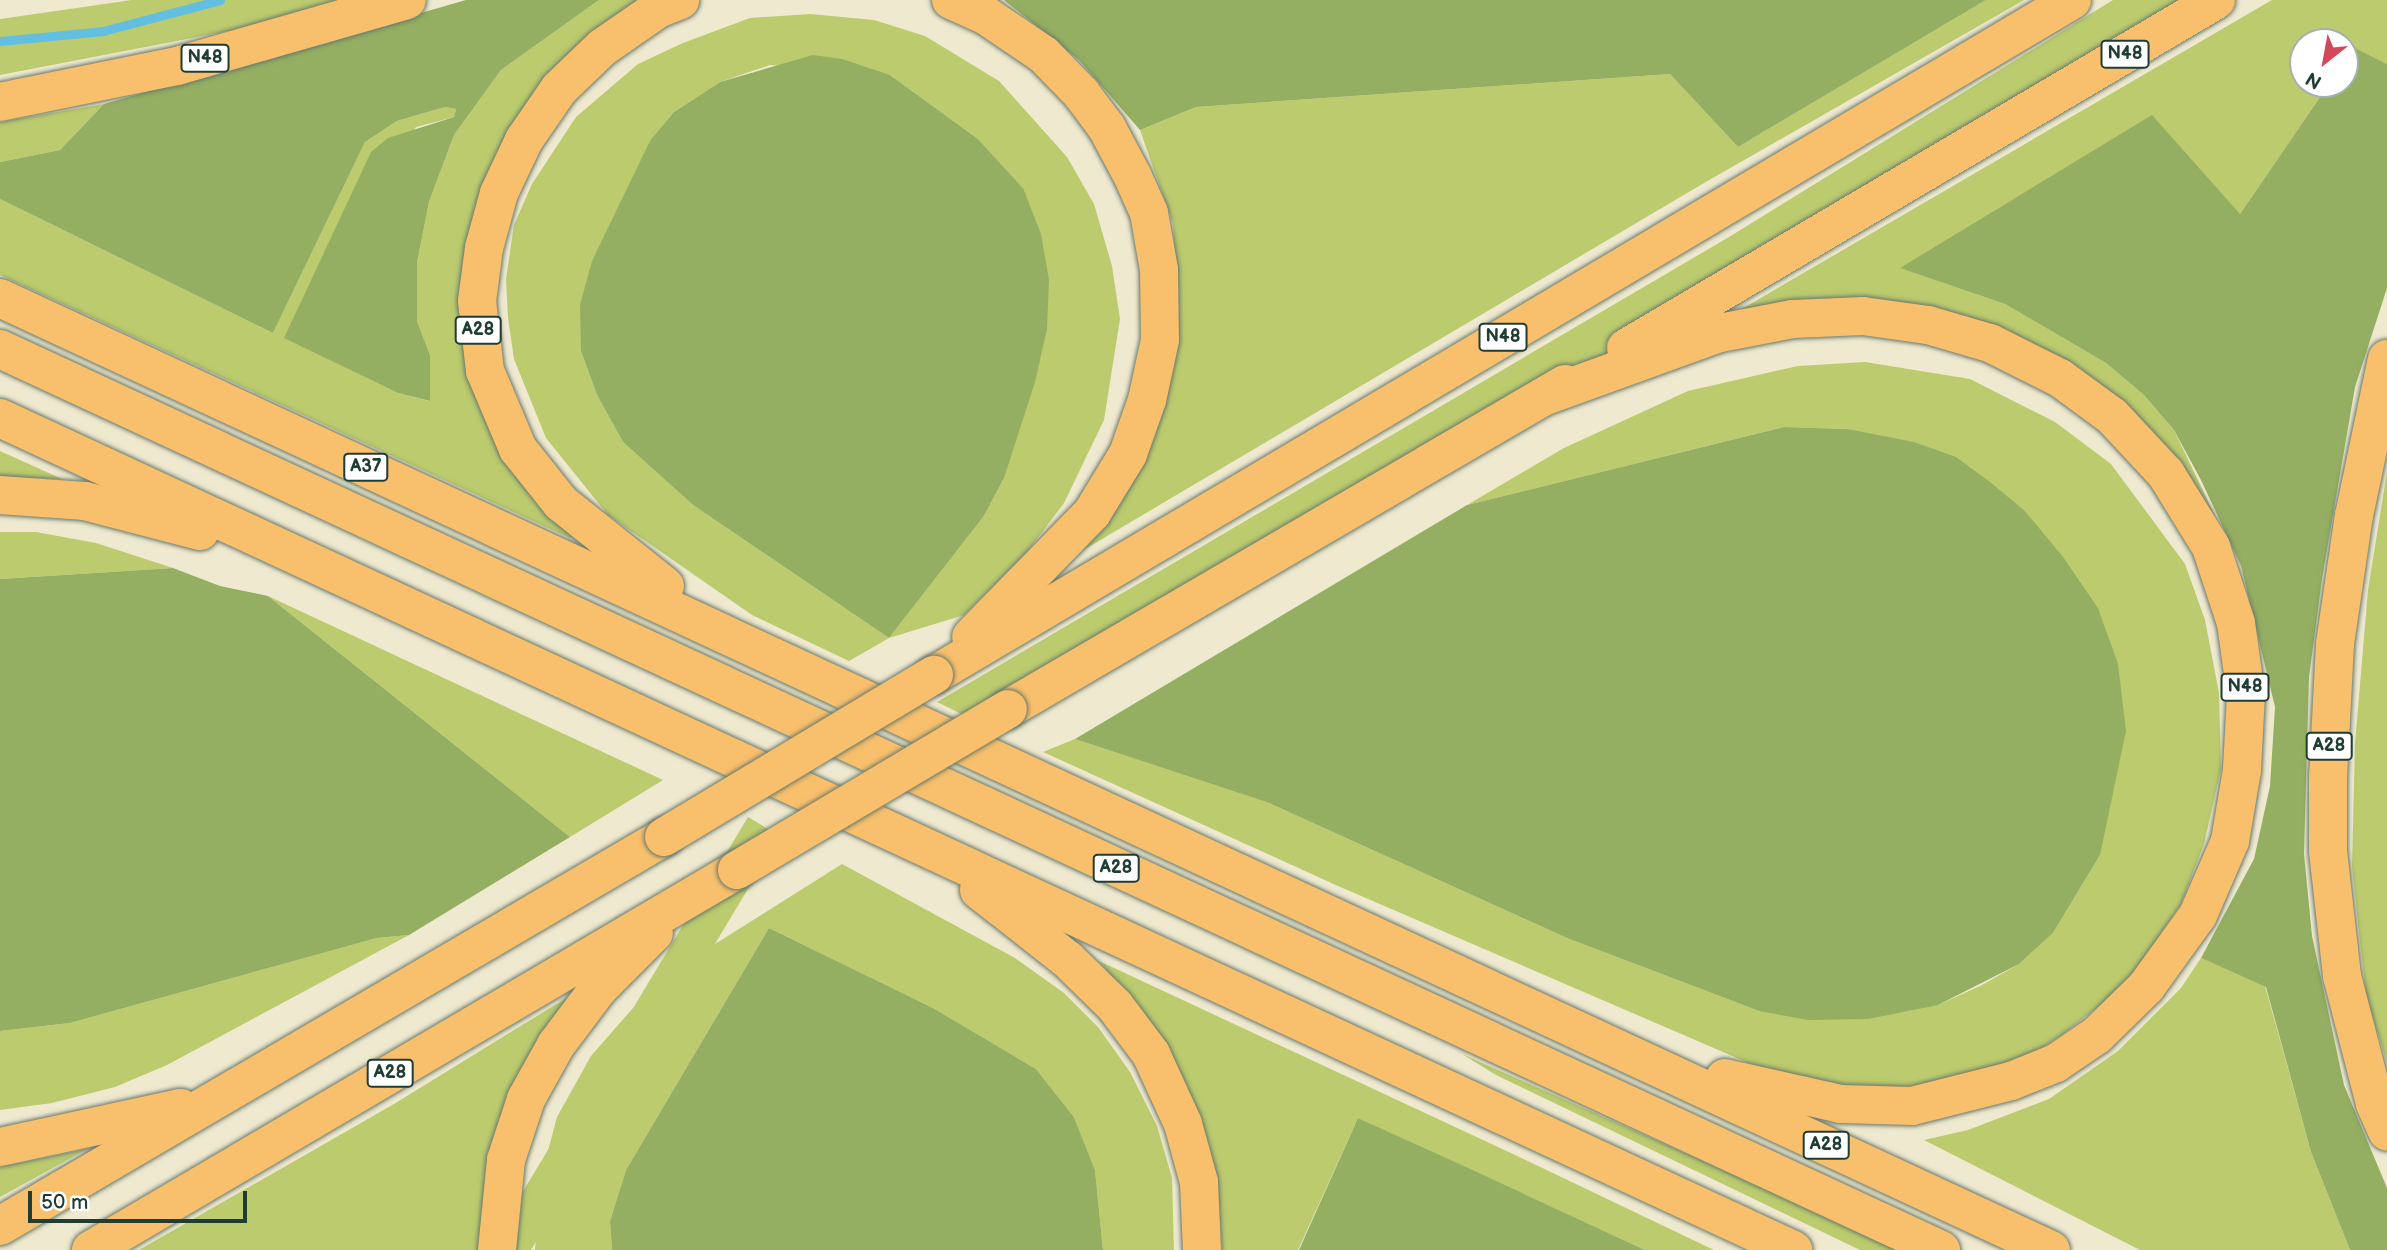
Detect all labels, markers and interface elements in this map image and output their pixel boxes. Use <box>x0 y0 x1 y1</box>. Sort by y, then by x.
north arrow <box>2289 28 2359 98</box>
road number: N48 <box>2100 40 2150 68</box>
road number: N48 <box>180 44 230 72</box>
text: N <box>2302 66 2326 93</box>
road number: A28 <box>454 316 503 344</box>
road number: N48 <box>1478 323 1528 352</box>
road number: A37 <box>343 452 389 481</box>
road number: N48 <box>2220 672 2270 702</box>
road number: A28 <box>2304 732 2354 760</box>
road number: A28 <box>1092 854 1140 882</box>
road number: A28 <box>366 1058 414 1088</box>
road number: A28 <box>1801 1130 1850 1160</box>
scale bar <box>32 1176 250 1220</box>
text: 50 m <box>41 1190 88 1215</box>

